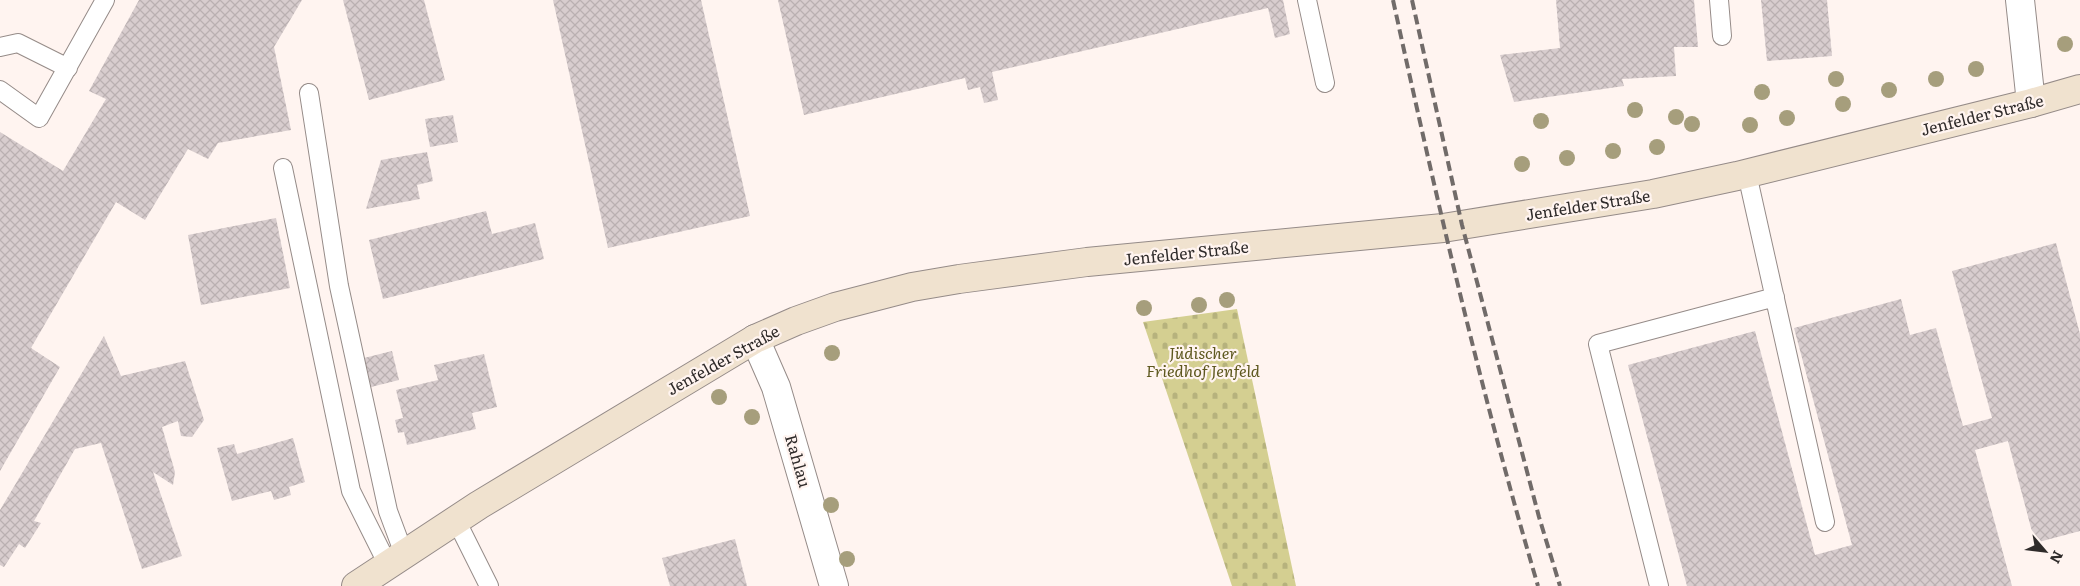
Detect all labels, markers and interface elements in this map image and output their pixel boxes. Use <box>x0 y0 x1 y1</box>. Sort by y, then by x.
street label: Jenfelder Straße <box>1918 87 2046 141</box>
street label: Jenfelder Straße <box>1524 182 1652 226</box>
street label: Jenfelder Straße <box>1122 234 1250 271</box>
street label: Jenfelder Straße <box>662 318 783 400</box>
park label: Jüdischer Friedhof Jenfeld <box>1146 340 1261 382</box>
street label: Rahlau <box>780 431 818 490</box>
north arrow <box>2020 526 2070 576</box>
text: N <box>2046 548 2069 568</box>

